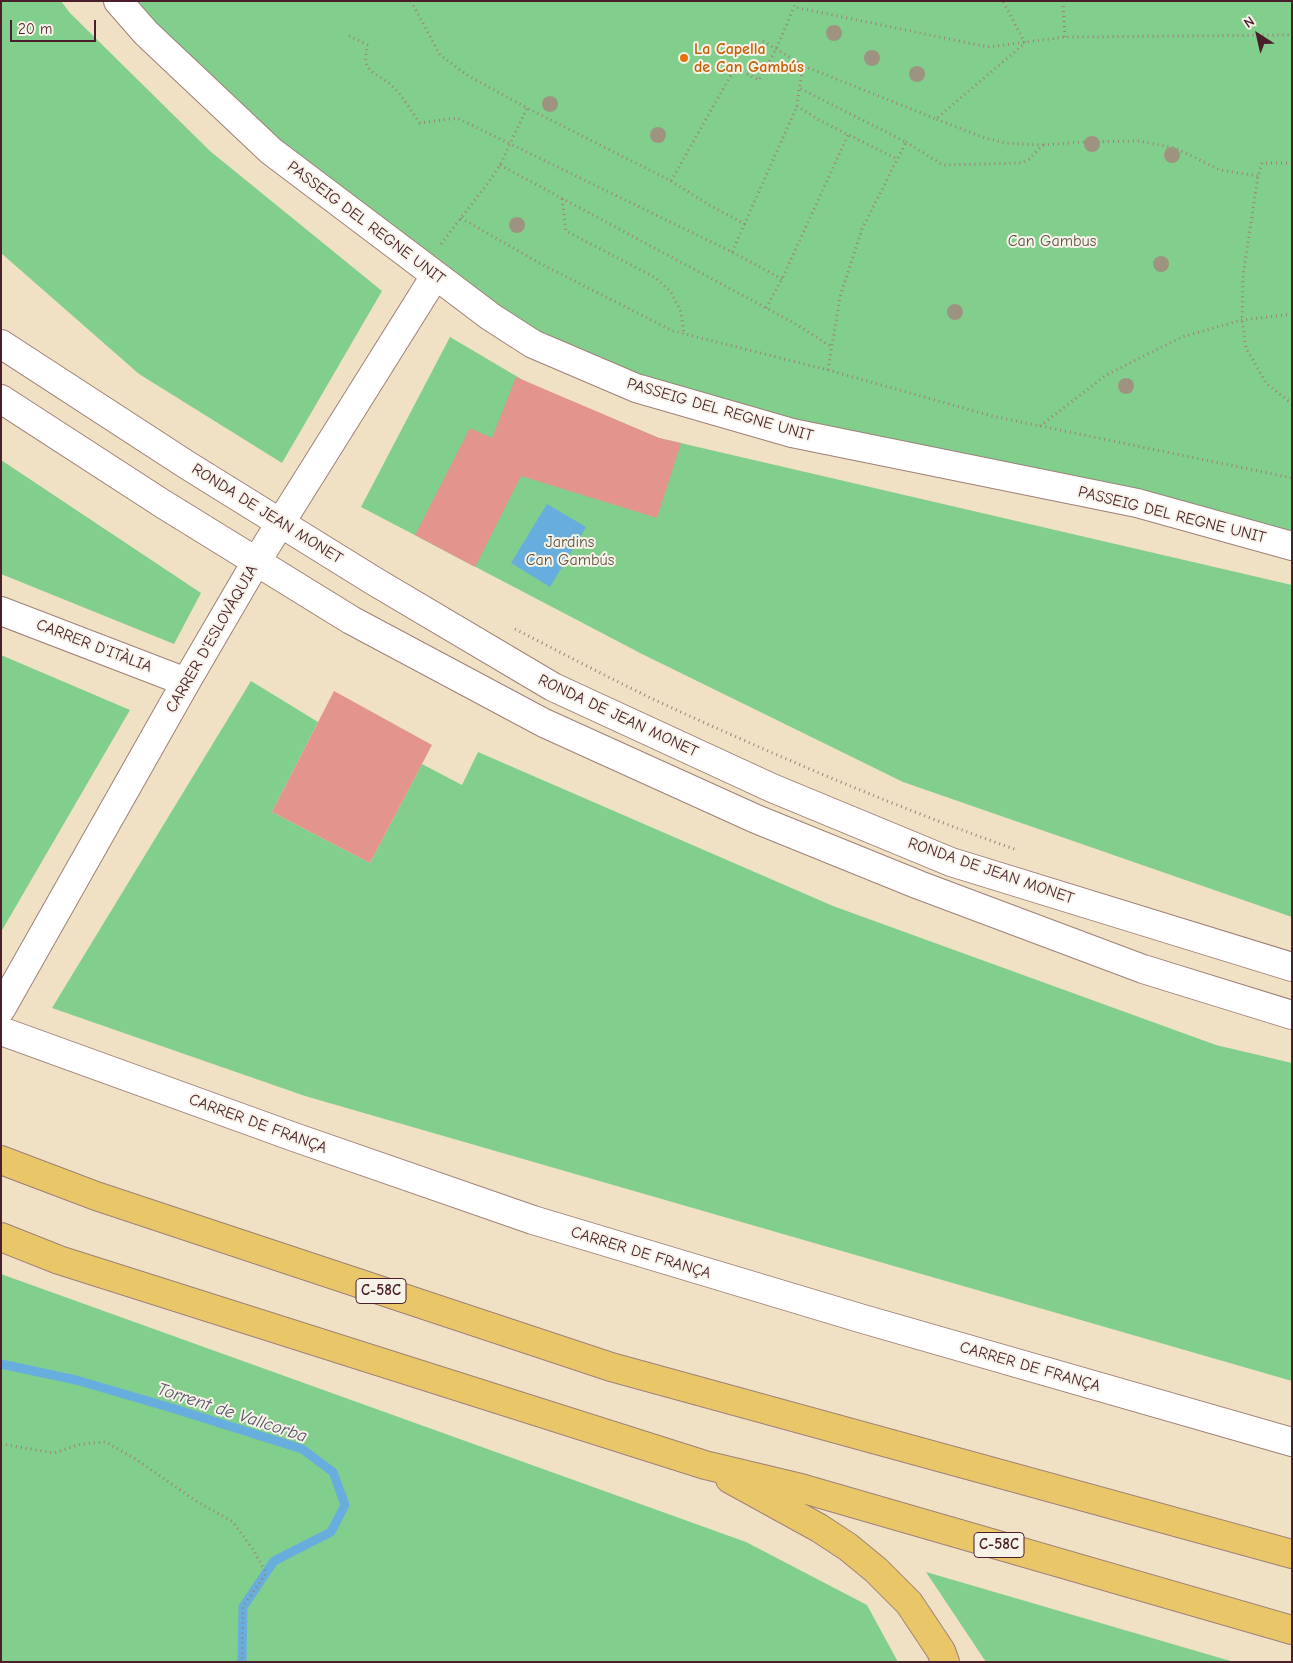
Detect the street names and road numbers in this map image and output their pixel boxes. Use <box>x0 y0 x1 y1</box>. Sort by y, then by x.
street label: PASSEIG DEL REGNE UNIT <box>283 157 449 289</box>
street label: PASSEIG DEL REGNE UNIT <box>625 374 815 446</box>
street label: RONDA DE JEAN MONET <box>188 460 346 568</box>
street label: PASSEIG DEL REGNE UNIT <box>1076 482 1268 548</box>
street label: CARRER D'ESLOVÀQUIA <box>162 562 262 716</box>
street label: CARRER D'ITÀLIA <box>33 615 155 677</box>
street label: RONDA DE JEAN MONET <box>535 670 701 762</box>
street label: RONDA DE JEAN MONET <box>905 834 1077 908</box>
street label: CARRER DE FRANÇA <box>186 1090 330 1158</box>
street label: CARRER DE FRANÇA <box>569 1223 713 1283</box>
road number: C-58C <box>356 1278 406 1304</box>
street label: CARRER DE FRANÇA <box>957 1338 1103 1396</box>
road number: C-58C <box>974 1532 1024 1558</box>

